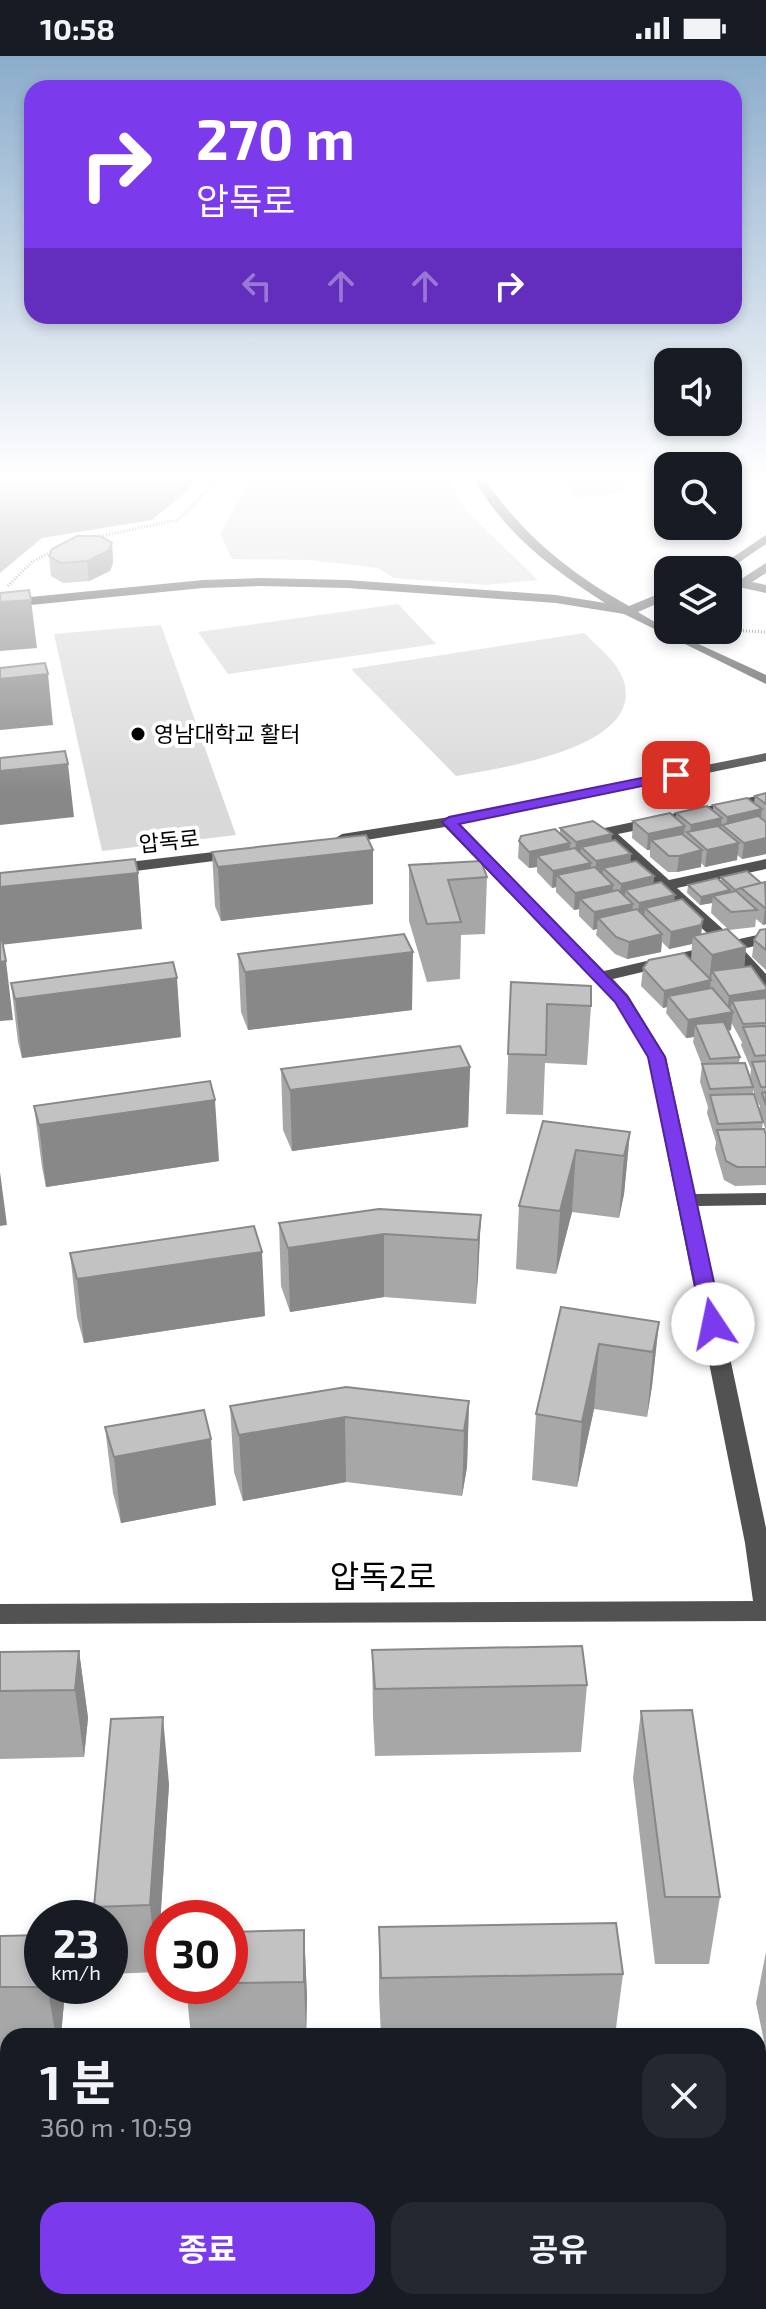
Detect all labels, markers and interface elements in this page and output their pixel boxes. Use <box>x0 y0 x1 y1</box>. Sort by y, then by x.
text: 10:58 <box>40 10 115 46</box>
text: 270 m <box>196 104 355 171</box>
icon: right <box>64 112 168 216</box>
text: 압독로 <box>196 178 295 221</box>
icon: left <box>235 264 279 308</box>
icon: ahead <box>319 264 363 308</box>
icon: ahead <box>403 264 447 308</box>
icon: right <box>487 264 531 308</box>
map controls <box>654 348 742 644</box>
button: sound <box>654 348 742 436</box>
button: search <box>654 452 742 540</box>
button: layers <box>654 556 742 644</box>
place label: 영남대학교 활터 <box>154 720 301 746</box>
marker: 영남대학교 활터 <box>129 725 147 743</box>
pin <box>642 741 710 809</box>
icon: arrive <box>654 753 698 797</box>
street label: 압독로 <box>137 824 200 856</box>
position arrow <box>671 1282 755 1366</box>
street label: 압독2로 <box>330 1556 436 1594</box>
speed limit sign: 30 <box>144 1900 248 2004</box>
text: 23 <box>53 1918 99 1966</box>
text: km/h <box>51 1960 101 1984</box>
text: 1 분 <box>40 2052 115 2110</box>
button: close <box>642 2054 726 2138</box>
text: 360 m · 10:59 <box>40 2111 192 2142</box>
button: 종료 <box>40 2202 375 2294</box>
button: 공유 <box>391 2202 726 2294</box>

